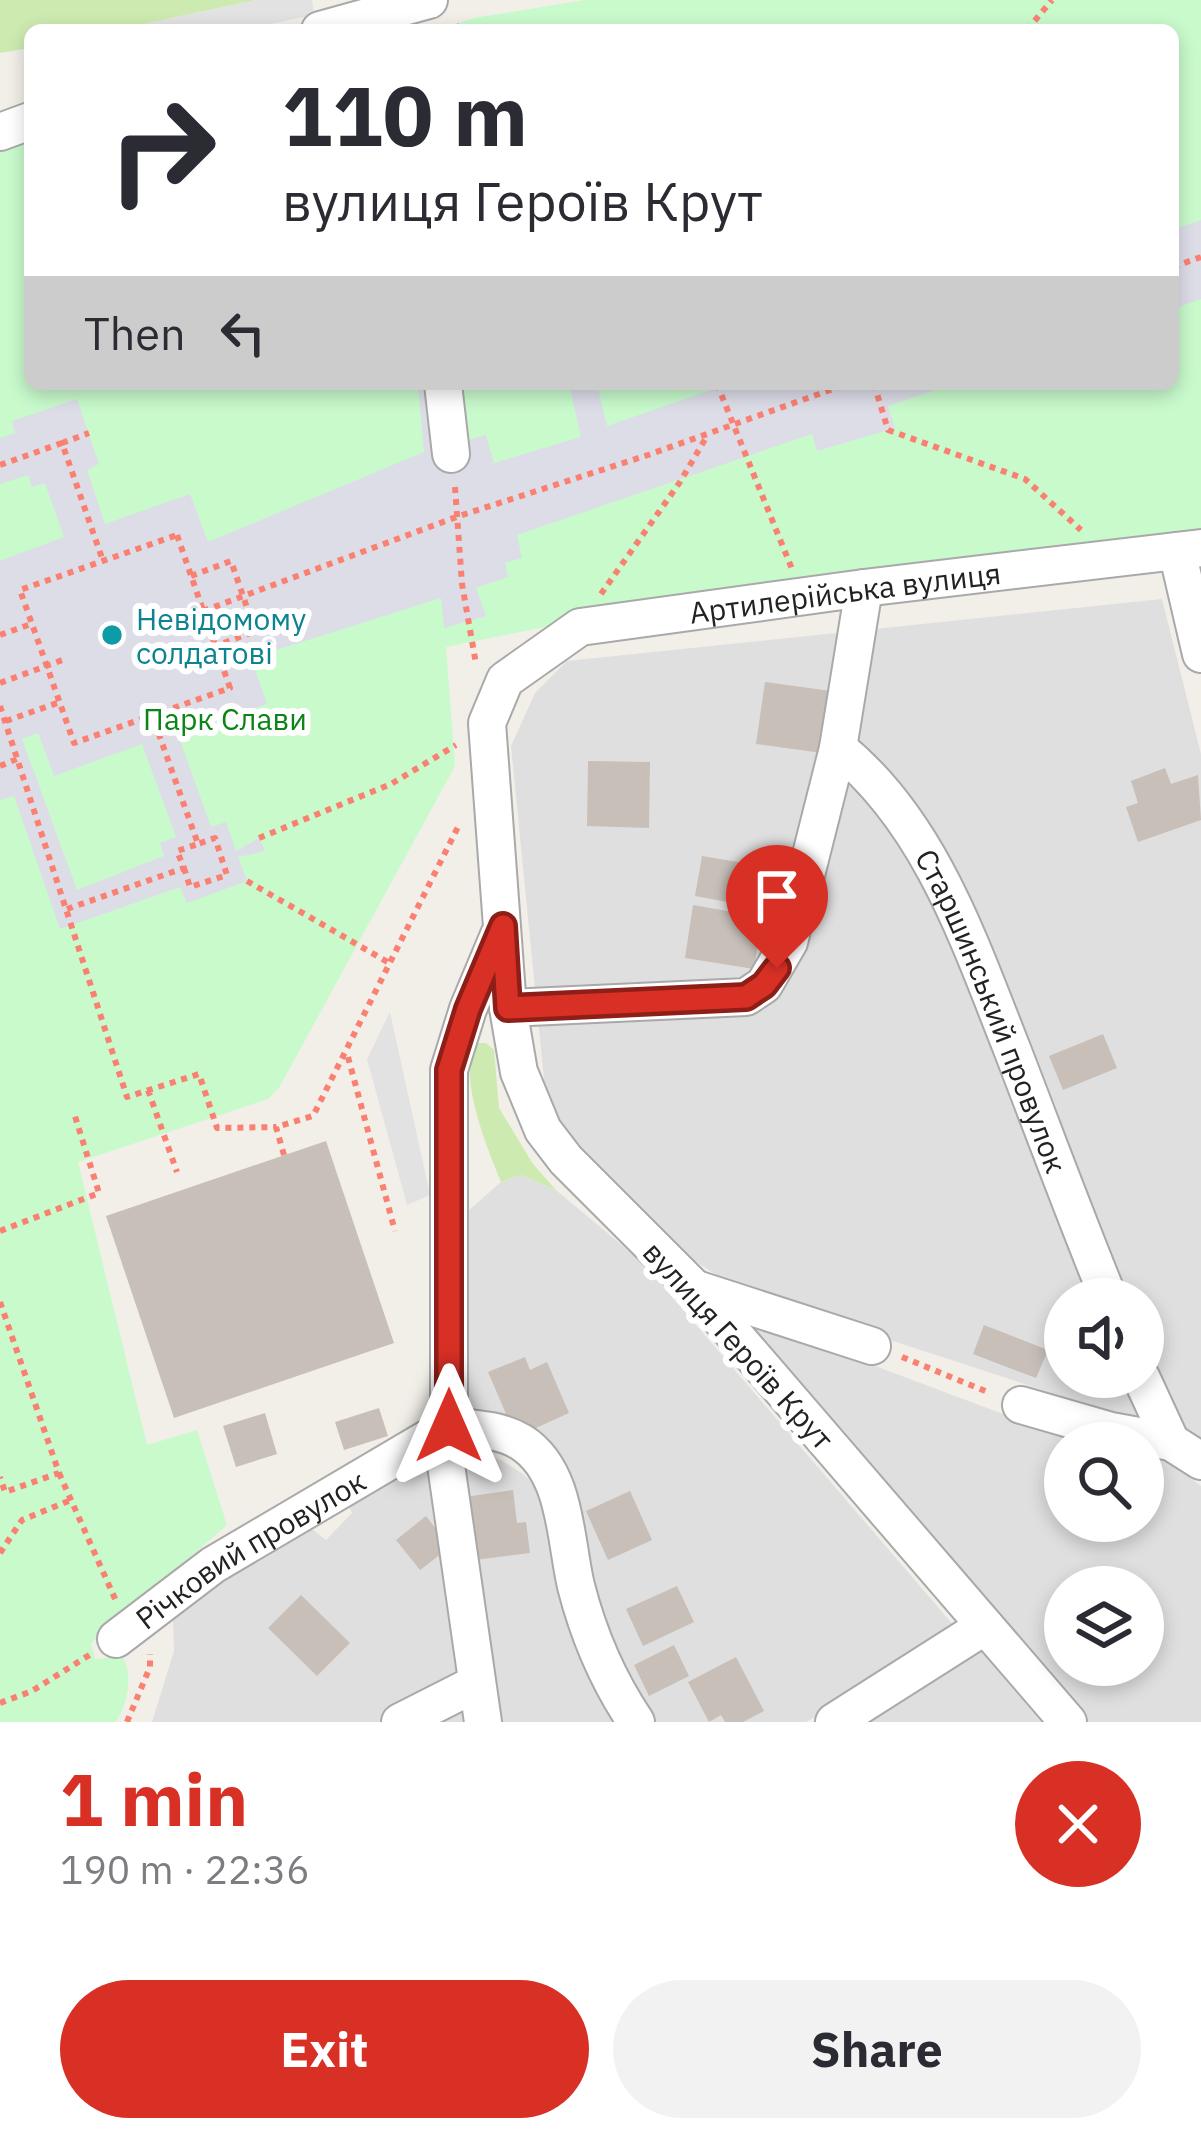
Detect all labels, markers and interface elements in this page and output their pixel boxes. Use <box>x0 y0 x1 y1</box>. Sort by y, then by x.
text: 110 m <box>282 60 528 169</box>
icon: right <box>84 72 240 228</box>
text: вулиця Героїв Крут <box>282 166 763 236</box>
icon: left <box>210 300 276 366</box>
text: Then <box>84 304 186 362</box>
street label: Артилерійська вулиця <box>687 552 1003 631</box>
place label: Невідомому солдатові <box>136 599 306 672</box>
marker: Невідомому солдатові <box>99 622 125 648</box>
park label: Парк Слави <box>143 699 307 738</box>
street label: Старшинський провулок <box>908 841 1077 1178</box>
pin <box>726 845 828 968</box>
icon: arrive <box>744 863 810 929</box>
street label: вулиця Героїв Крут <box>635 1233 843 1457</box>
map controls <box>1044 1278 1164 1686</box>
button: sound <box>1044 1278 1164 1398</box>
position arrow <box>386 1363 512 1489</box>
button: search <box>1044 1422 1164 1542</box>
street label: Річковий провулок <box>127 1460 372 1637</box>
button: layers <box>1044 1566 1164 1686</box>
text: 1 min <box>60 1752 248 1846</box>
button: close <box>1015 1761 1141 1887</box>
text: 190 m · 22:36 <box>60 1844 310 1895</box>
button: Exit <box>60 1980 589 2118</box>
button: Share <box>613 1980 1141 2118</box>

